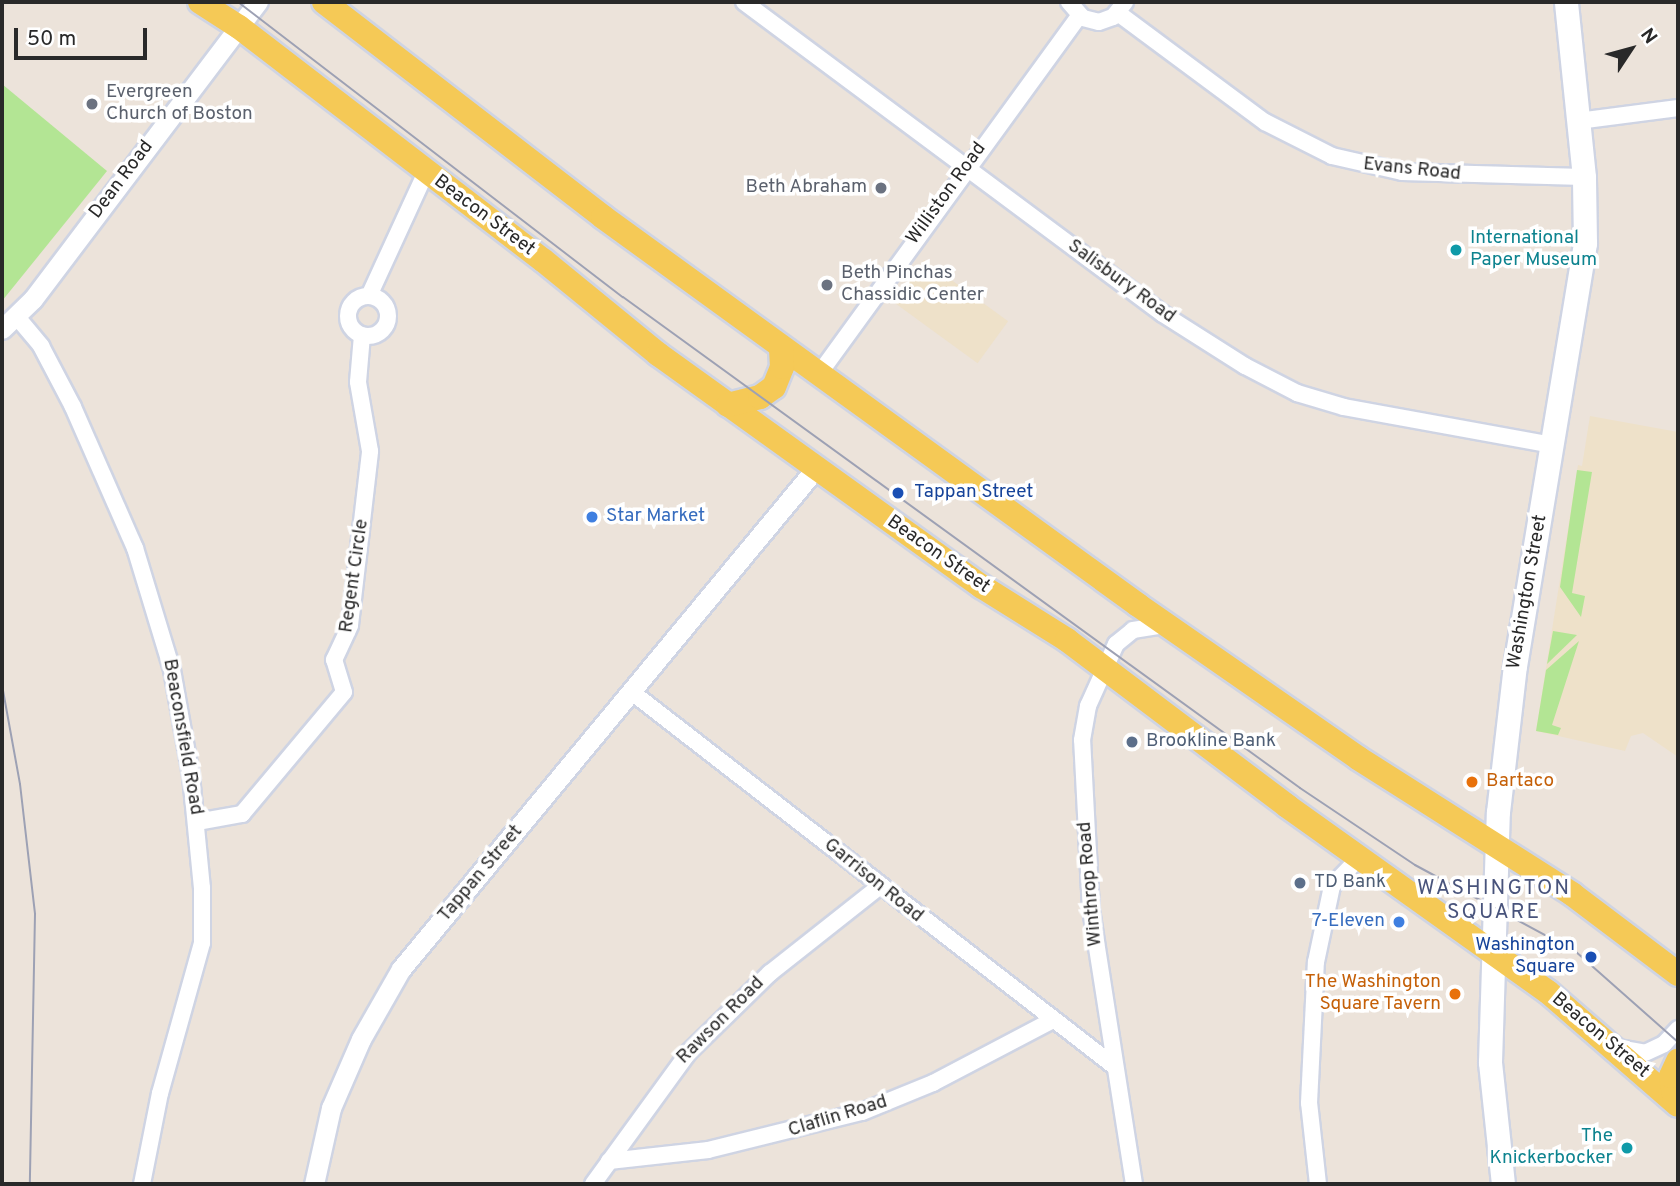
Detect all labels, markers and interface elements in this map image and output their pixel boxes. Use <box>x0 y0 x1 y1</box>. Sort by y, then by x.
scale bar <box>18 14 150 58</box>
north arrow <box>1596 14 1666 84</box>
text: N <box>1634 24 1662 49</box>
text: 50 m <box>27 26 76 53</box>
place label: Evergreen Church of Boston <box>106 82 253 126</box>
marker: Evergreen Church of Boston <box>84 96 100 112</box>
street label: Dean Road <box>85 136 159 224</box>
street label: Williston Road <box>902 138 992 250</box>
street label: Evans Road <box>1362 154 1462 186</box>
street label: Beacon Street <box>429 171 539 261</box>
place label: Beth Abraham <box>745 177 867 199</box>
marker: Beth Abraham <box>873 180 889 196</box>
place label: International Paper Museum <box>1470 228 1597 272</box>
street label: Salisbury Road <box>1063 235 1179 329</box>
marker: International Paper Museum <box>1448 242 1464 258</box>
place label: Beth Pinchas Chassidic Center <box>841 263 984 307</box>
marker: Beth Pinchas Chassidic Center <box>819 277 835 293</box>
place label: Tappan Street <box>914 482 1033 504</box>
marker: Tappan Street <box>888 483 908 503</box>
place label: Star Market <box>606 506 705 528</box>
marker: Star Market <box>584 509 600 525</box>
street label: Beacon Street <box>882 511 994 599</box>
street label: Washington Street <box>1503 513 1553 671</box>
street label: Regent Circle <box>336 518 374 634</box>
street label: Beaconsfield Road <box>157 657 207 817</box>
place label: Brookline Bank <box>1146 731 1276 753</box>
marker: Brookline Bank <box>1124 734 1140 750</box>
place label: Bartaco <box>1486 771 1554 793</box>
marker: Bartaco <box>1464 774 1480 790</box>
street label: Winthrop Road <box>1074 820 1108 948</box>
street label: Tappan Street <box>434 821 528 927</box>
street label: Garrison Road <box>819 834 927 928</box>
place label: TD Bank <box>1314 872 1386 894</box>
marker: TD Bank <box>1292 875 1308 891</box>
district label: WASHINGTON SQUARE <box>1418 876 1570 926</box>
place label: 7-Eleven <box>1312 911 1385 933</box>
marker: 7-Eleven <box>1391 914 1407 930</box>
place label: Washington Square <box>1475 935 1575 979</box>
marker: Washington Square <box>1581 947 1601 967</box>
place label: The Washington Square Tavern <box>1304 972 1441 1016</box>
street label: Rawson Road <box>673 973 769 1069</box>
marker: The Washington Square Tavern <box>1447 986 1463 1002</box>
street label: Beacon Street <box>1546 988 1654 1084</box>
street label: Claflin Road <box>786 1091 890 1143</box>
place label: The Knickerbocker <box>1490 1126 1613 1170</box>
marker: The Knickerbocker <box>1619 1140 1635 1156</box>

